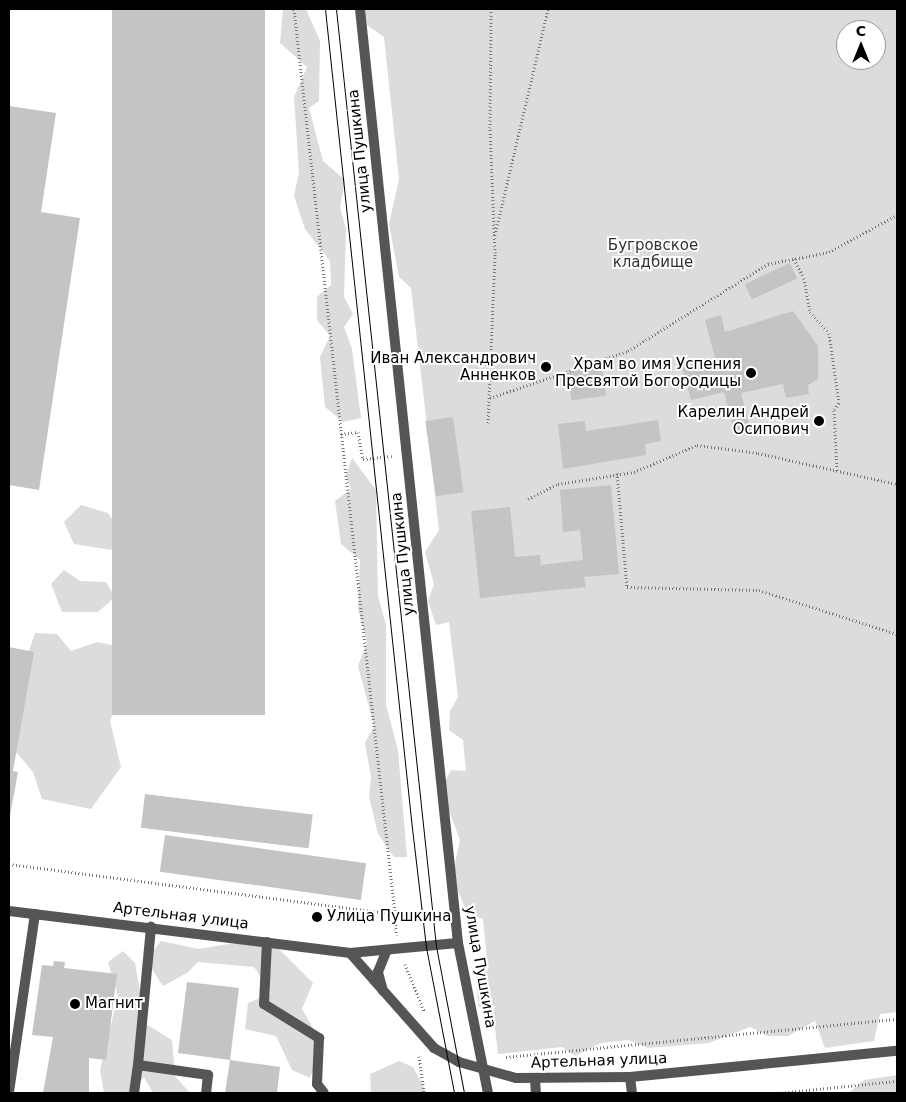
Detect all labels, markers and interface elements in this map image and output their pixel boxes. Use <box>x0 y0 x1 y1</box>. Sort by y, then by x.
north arrow <box>836 20 886 70</box>
text: С <box>856 23 866 39</box>
street label: улица Пушкина <box>345 88 375 214</box>
park label: Бугровское кладбище <box>608 236 698 271</box>
place label: Иван Александрович Анненков <box>370 349 536 384</box>
place label: Храм во имя Успения Пресвятой Богородицы <box>555 355 741 390</box>
marker: Иван Александрович Анненков <box>540 361 552 373</box>
marker: Храм во имя Успения Пресвятой Богородицы <box>745 367 757 379</box>
place label: Карелин Андрей Осипович <box>678 403 809 438</box>
marker: Карелин Андрей Осипович <box>813 415 825 427</box>
street label: улица Пушкина <box>388 491 418 617</box>
street label: Артельная улица <box>112 899 250 933</box>
street label: улица Пушкина <box>460 904 500 1030</box>
place label: Улица Пушкина <box>327 908 451 926</box>
marker: Улица Пушкина <box>311 911 323 923</box>
place label: Магнит <box>85 995 143 1013</box>
marker: Магнит <box>69 998 81 1010</box>
street label: Артельная улица <box>530 1050 668 1072</box>

